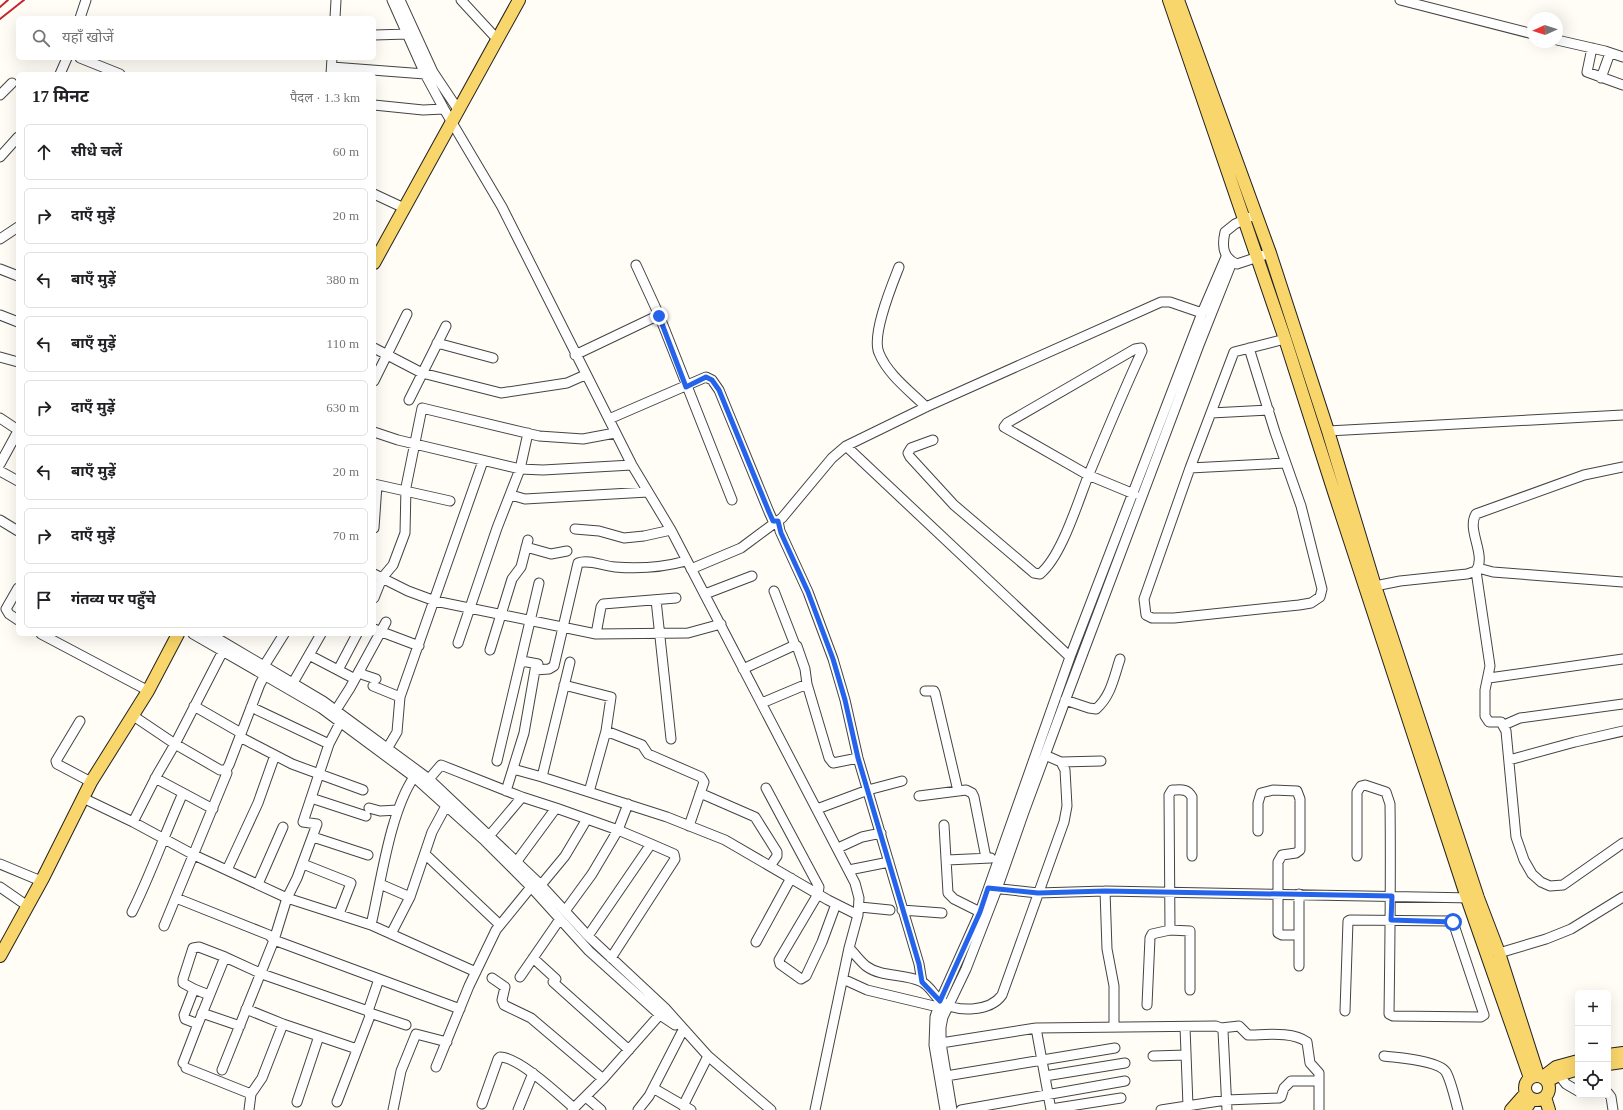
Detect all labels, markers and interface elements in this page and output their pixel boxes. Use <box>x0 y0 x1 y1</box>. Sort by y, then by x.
north arrow <box>1527 12 1563 48</box>
search box <box>16 16 376 60</box>
icon: search <box>30 27 52 49</box>
text: यहाँ खोजें <box>62 29 114 45</box>
text: 17 मिनट <box>32 87 89 106</box>
text: पैदल · 1.3 km <box>290 90 360 105</box>
icon: ahead <box>33 141 55 163</box>
text: सीधे चलें <box>71 143 122 159</box>
text: 60 m <box>333 144 359 159</box>
icon: right <box>33 205 55 227</box>
text: दाएँ मुड़ें <box>71 207 115 223</box>
text: 20 m <box>333 208 359 223</box>
icon: left <box>33 269 55 291</box>
text: बाएँ मुड़ें <box>71 271 116 287</box>
text: 380 m <box>326 272 359 287</box>
route end <box>650 307 668 325</box>
icon: left <box>33 333 55 355</box>
text: बाएँ मुड़ें <box>71 335 116 351</box>
text: 110 m <box>327 336 359 351</box>
icon: right <box>33 397 55 419</box>
text: दाएँ मुड़ें <box>71 399 115 415</box>
text: 630 m <box>326 400 359 415</box>
icon: left <box>33 461 55 483</box>
text: बाएँ मुड़ें <box>71 463 116 479</box>
text: 20 m <box>333 464 359 479</box>
icon: right <box>33 525 55 547</box>
text: दाएँ मुड़ें <box>71 527 115 543</box>
text: 70 m <box>333 528 359 543</box>
icon: arrive <box>33 589 55 611</box>
text: गंतव्य पर पहुँचे <box>71 591 156 607</box>
route start <box>1444 913 1462 931</box>
map controls <box>1575 990 1611 1098</box>
button: + <box>1575 990 1611 1026</box>
button: − <box>1575 1026 1611 1062</box>
button: locate <box>1575 1062 1611 1098</box>

